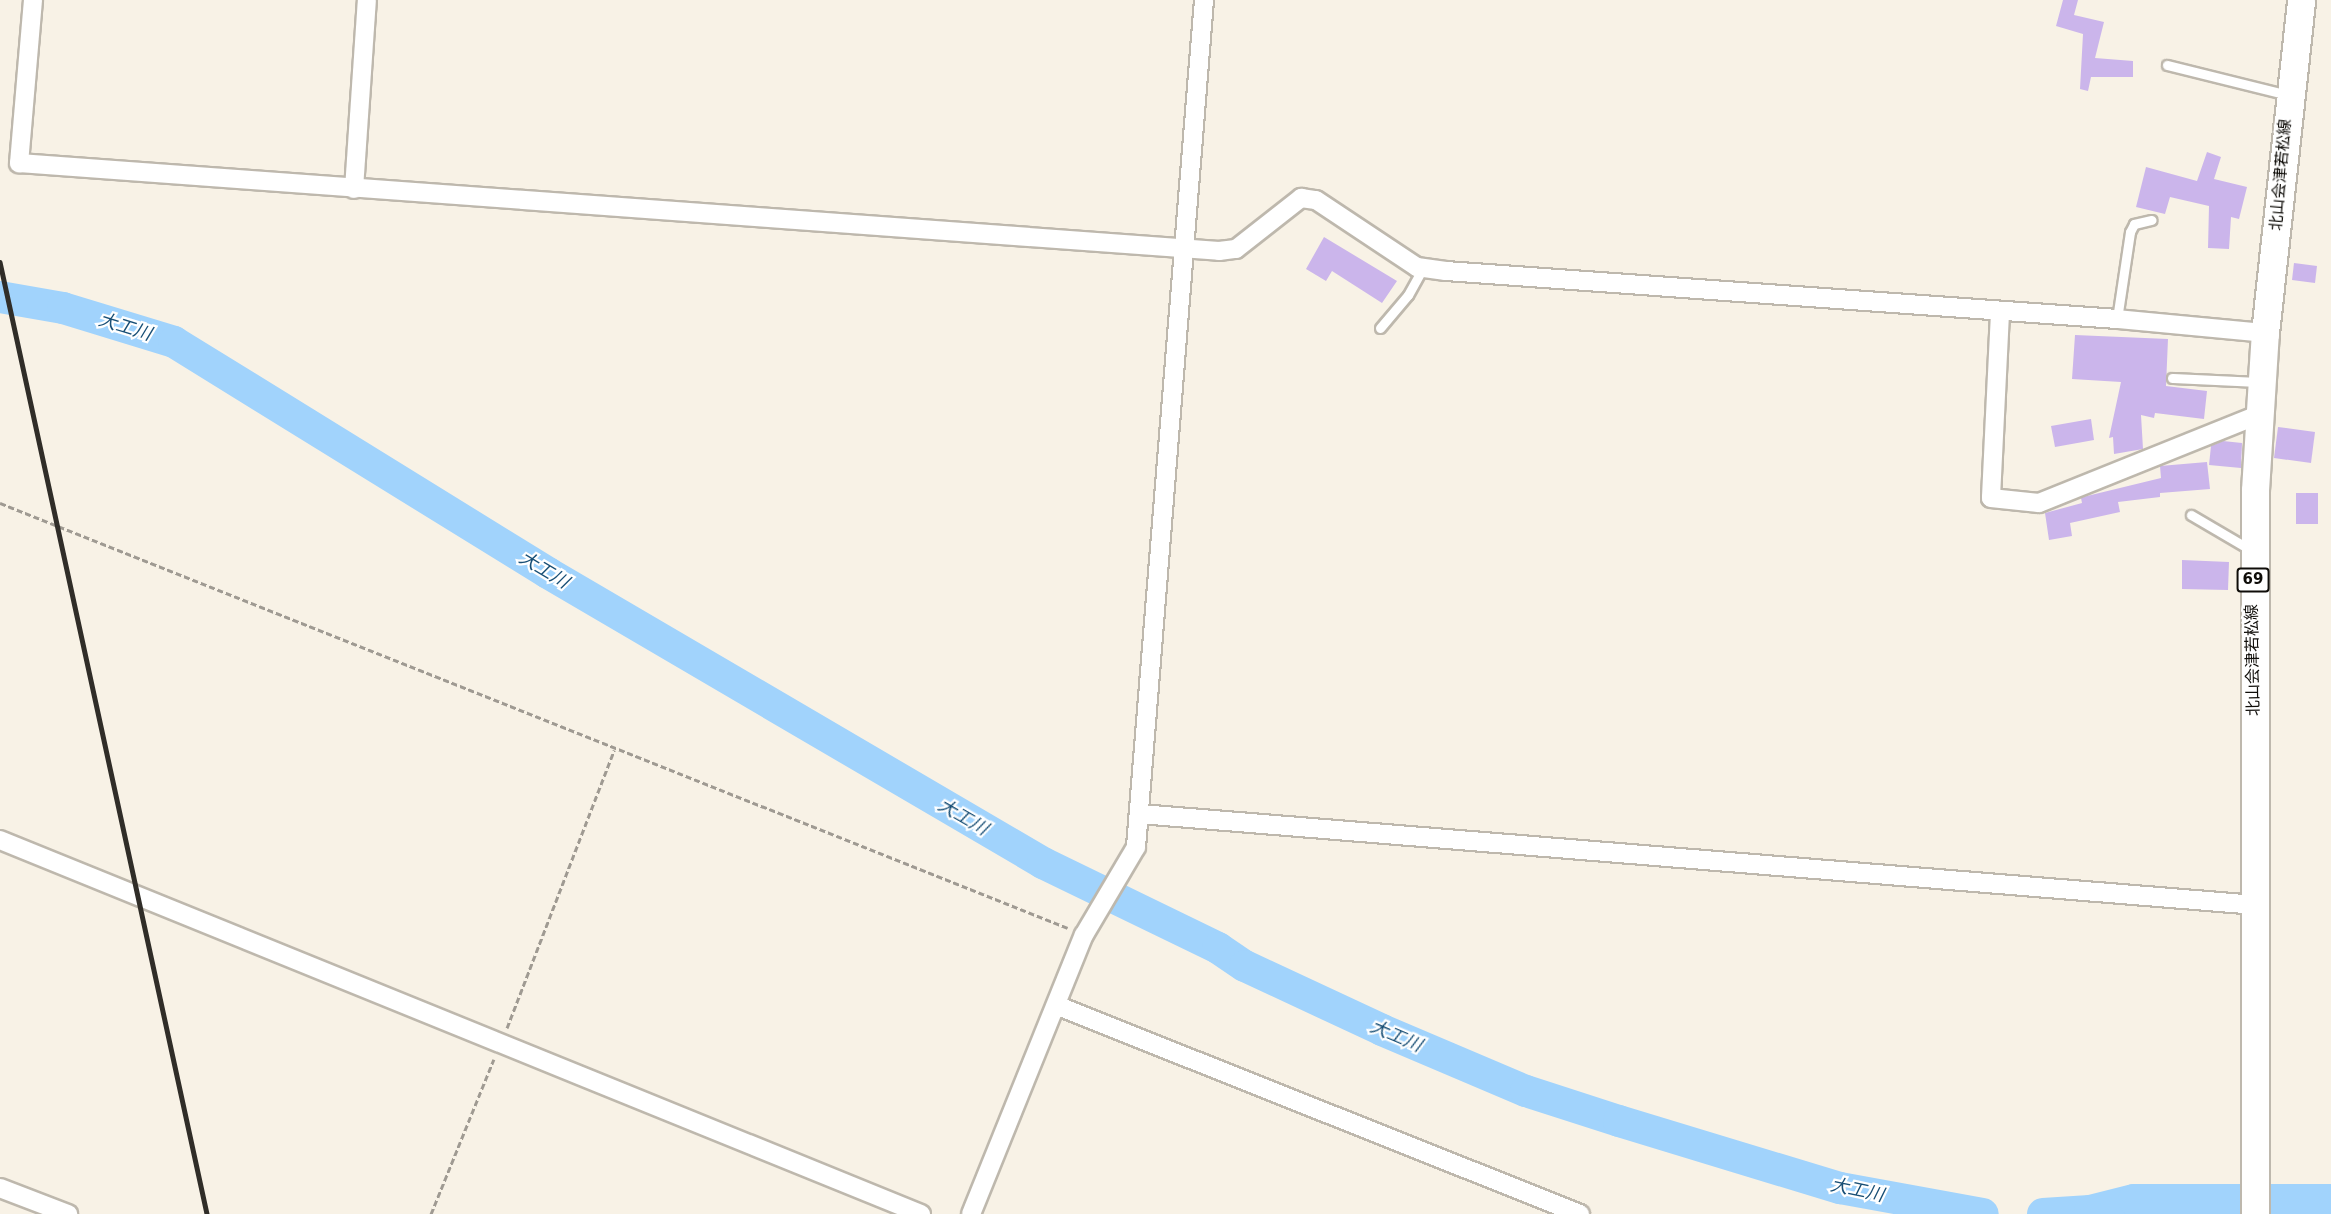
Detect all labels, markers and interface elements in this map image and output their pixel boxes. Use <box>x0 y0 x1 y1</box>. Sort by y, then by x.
street label: 北山会津若松線 <box>2267 118 2295 232</box>
water label: 大工川 <box>96 309 154 345</box>
water label: 大工川 <box>515 547 573 593</box>
road number: 69 <box>2236 568 2270 592</box>
street label: 北山会津若松線 <box>2242 604 2264 716</box>
water label: 大工川 <box>934 794 992 840</box>
water label: 大工川 <box>1367 1016 1425 1056</box>
water label: 大工川 <box>1828 1174 1886 1206</box>

